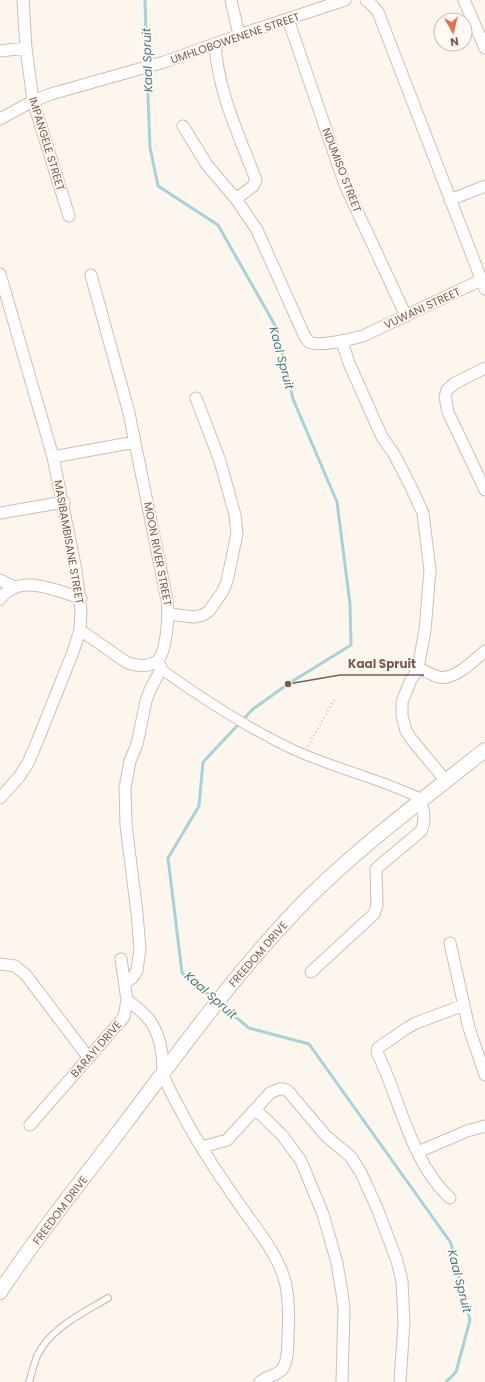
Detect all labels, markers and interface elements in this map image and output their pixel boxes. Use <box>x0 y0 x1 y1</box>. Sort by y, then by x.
street label: UMHLOBOWENENE STREET <box>168 8 302 68</box>
north arrow <box>433 12 473 52</box>
water label: Kaal Spruit <box>137 27 157 93</box>
text: N <box>449 33 460 50</box>
street label: IMPANGELE STREET <box>25 95 69 193</box>
street label: NDUMISO STREET <box>318 125 366 215</box>
street label: VUWANI STREET <box>381 283 463 333</box>
water label: Kaal Spruit <box>265 325 299 392</box>
street label: MASIBAMBISANE STREET <box>50 479 88 605</box>
street label: MOON RIVER STREET <box>140 501 176 608</box>
callout: Kaal Spruit <box>340 651 424 675</box>
text: Kaal Spruit <box>348 655 416 672</box>
street label: FREEDOM DRIVE <box>225 918 291 990</box>
water label: Kaal Spruit <box>181 967 241 1023</box>
street label: BARAYI DRIVE <box>67 1017 125 1081</box>
street label: FREEDOM DRIVE <box>29 1172 91 1248</box>
water label: Kaal Spruit <box>444 1248 476 1315</box>

